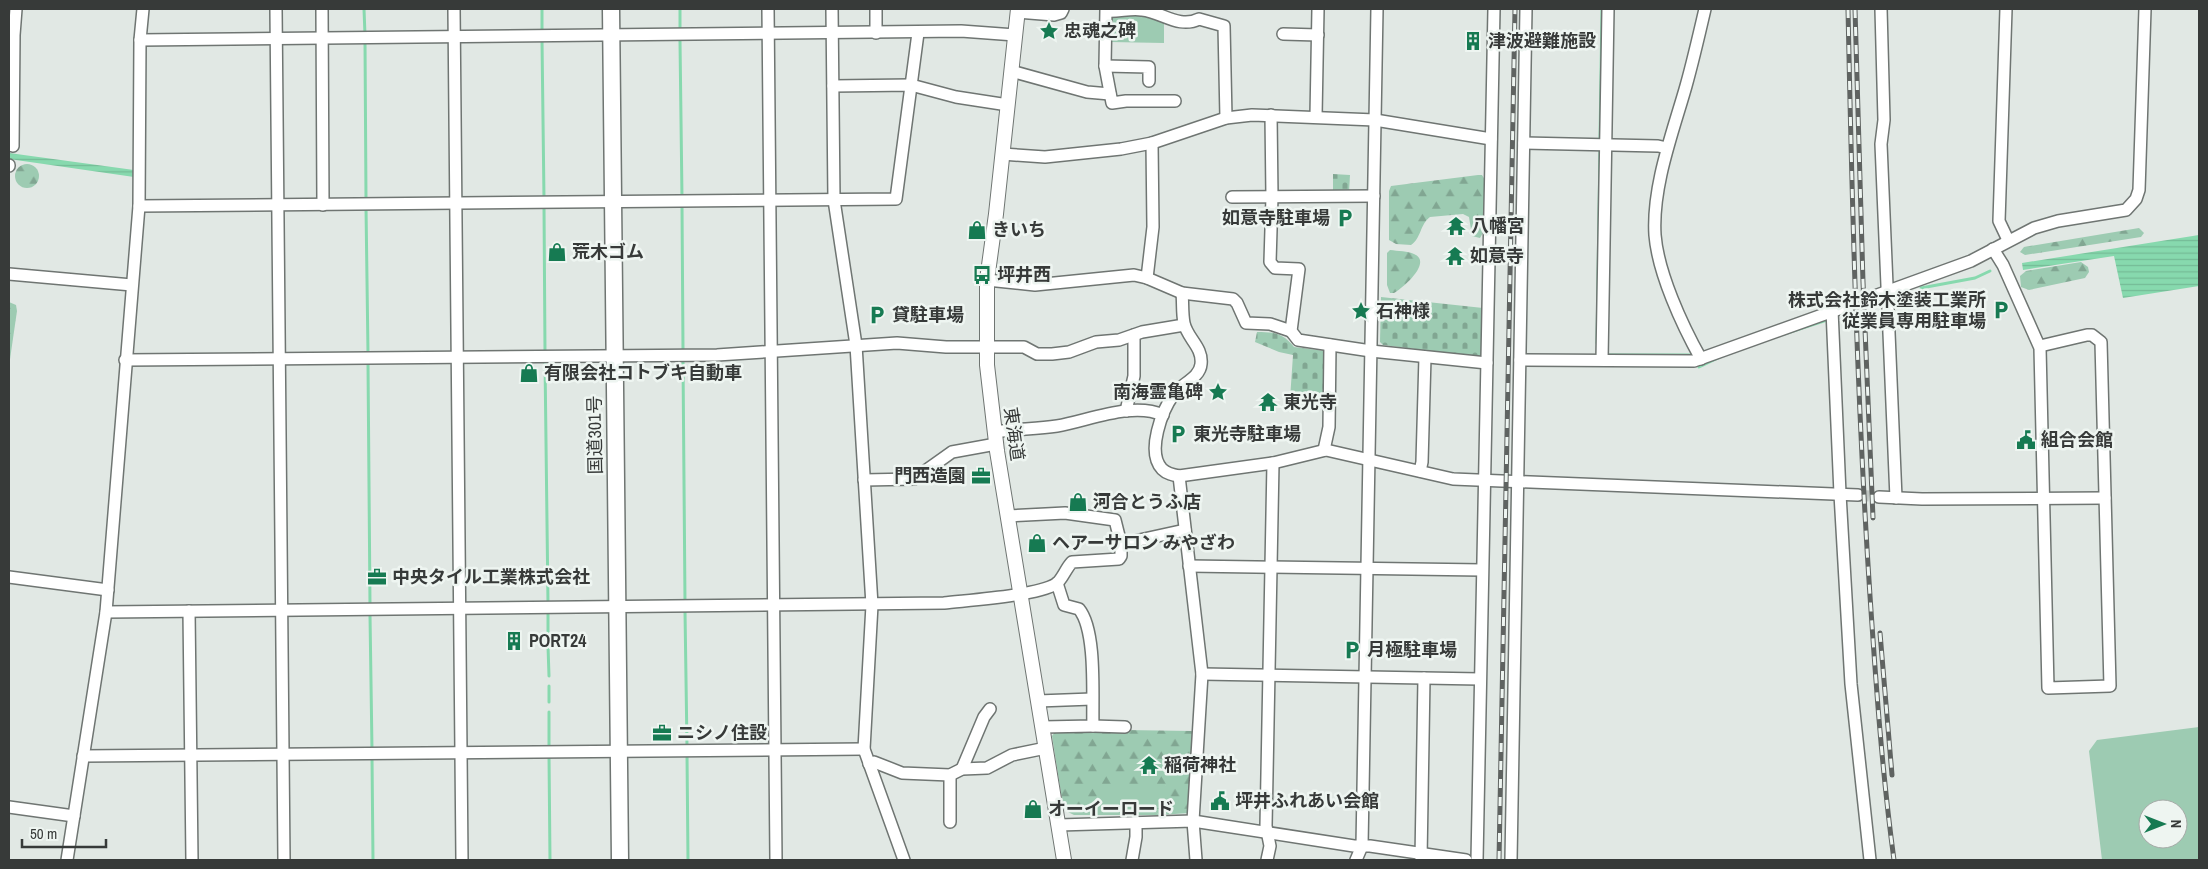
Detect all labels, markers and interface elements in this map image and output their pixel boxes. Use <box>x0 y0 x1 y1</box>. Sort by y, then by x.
place label: 忠魂之碑 <box>1064 18 1136 43</box>
place icon: 忠魂之碑 <box>1038 20 1060 42</box>
place label: 津波避難施設 <box>1488 28 1596 53</box>
building icon: 津波避難施設 <box>1462 30 1484 52</box>
place label: 如意寺駐車場 <box>1222 205 1330 230</box>
parking icon: 如意寺駐車場 <box>1334 207 1356 229</box>
place label: 八幡宮 <box>1471 213 1525 238</box>
temple icon: 八幡宮 <box>1445 215 1467 237</box>
place label: きいち <box>992 217 1046 242</box>
shop icon: きいち <box>966 219 988 241</box>
place label: 荒木ゴム <box>572 239 644 264</box>
shop icon: 荒木ゴム <box>546 241 568 263</box>
place label: 如意寺 <box>1470 243 1524 268</box>
temple icon: 如意寺 <box>1444 245 1466 267</box>
place label: 坪井西 <box>997 262 1051 287</box>
bus stop icon: 坪井西 <box>971 264 993 286</box>
place label: 株式会社鈴木塗装工業所 従業員専用駐車場 <box>1788 287 1986 333</box>
place label: 石神様 <box>1376 298 1430 323</box>
parking icon: 株式会社鈴木塗装工業所 従業員専用駐車場 <box>1990 299 2012 321</box>
place icon: 石神様 <box>1350 300 1372 322</box>
place label: 貸駐車場 <box>892 302 964 327</box>
parking icon: 貸駐車場 <box>866 304 888 326</box>
place label: 有限会社コトブキ自動車 <box>544 360 742 385</box>
shop icon: 有限会社コトブキ自動車 <box>518 362 540 384</box>
place label: 南海霊亀碑 <box>1113 379 1203 404</box>
place icon: 南海霊亀碑 <box>1207 381 1229 403</box>
place label: 東光寺 <box>1283 389 1337 414</box>
temple icon: 東光寺 <box>1257 391 1279 413</box>
street label: 国道301号 <box>581 395 608 475</box>
street label: 東海道 <box>998 405 1031 462</box>
place label: 東光寺駐車場 <box>1193 421 1301 446</box>
parking icon: 東光寺駐車場 <box>1167 423 1189 445</box>
place label: 組合会館 <box>2041 427 2113 452</box>
public building icon: 組合会館 <box>2015 429 2037 451</box>
place label: 門西造園 <box>894 463 966 488</box>
office icon: 門西造園 <box>970 465 992 487</box>
place label: 河合とうふ店 <box>1093 489 1201 514</box>
shop icon: 河合とうふ店 <box>1067 491 1089 513</box>
place label: ヘアーサロン みやざわ <box>1052 530 1235 555</box>
shop icon: ヘアーサロン みやざわ <box>1026 532 1048 554</box>
place label: 中央タイル工業株式会社 <box>392 564 590 589</box>
office icon: 中央タイル工業株式会社 <box>366 566 388 588</box>
place label: PORT24 <box>529 628 587 653</box>
building icon: PORT24 <box>503 630 525 652</box>
place label: 月極駐車場 <box>1367 637 1457 662</box>
parking icon: 月極駐車場 <box>1341 639 1363 661</box>
place label: ニシノ住設 <box>677 720 767 745</box>
office icon: ニシノ住設 <box>651 722 673 744</box>
place label: 稲荷神社 <box>1164 752 1236 777</box>
temple icon: 稲荷神社 <box>1138 754 1160 776</box>
place label: 坪井ふれあい会館 <box>1235 788 1379 813</box>
public building icon: 坪井ふれあい会館 <box>1209 790 1231 812</box>
place label: オーイーロード <box>1048 796 1174 821</box>
shop icon: オーイーロード <box>1022 798 1044 820</box>
north arrow <box>2138 799 2188 849</box>
scale bar <box>22 816 106 848</box>
text: N <box>2167 820 2185 828</box>
text: 50 m <box>30 823 57 844</box>

